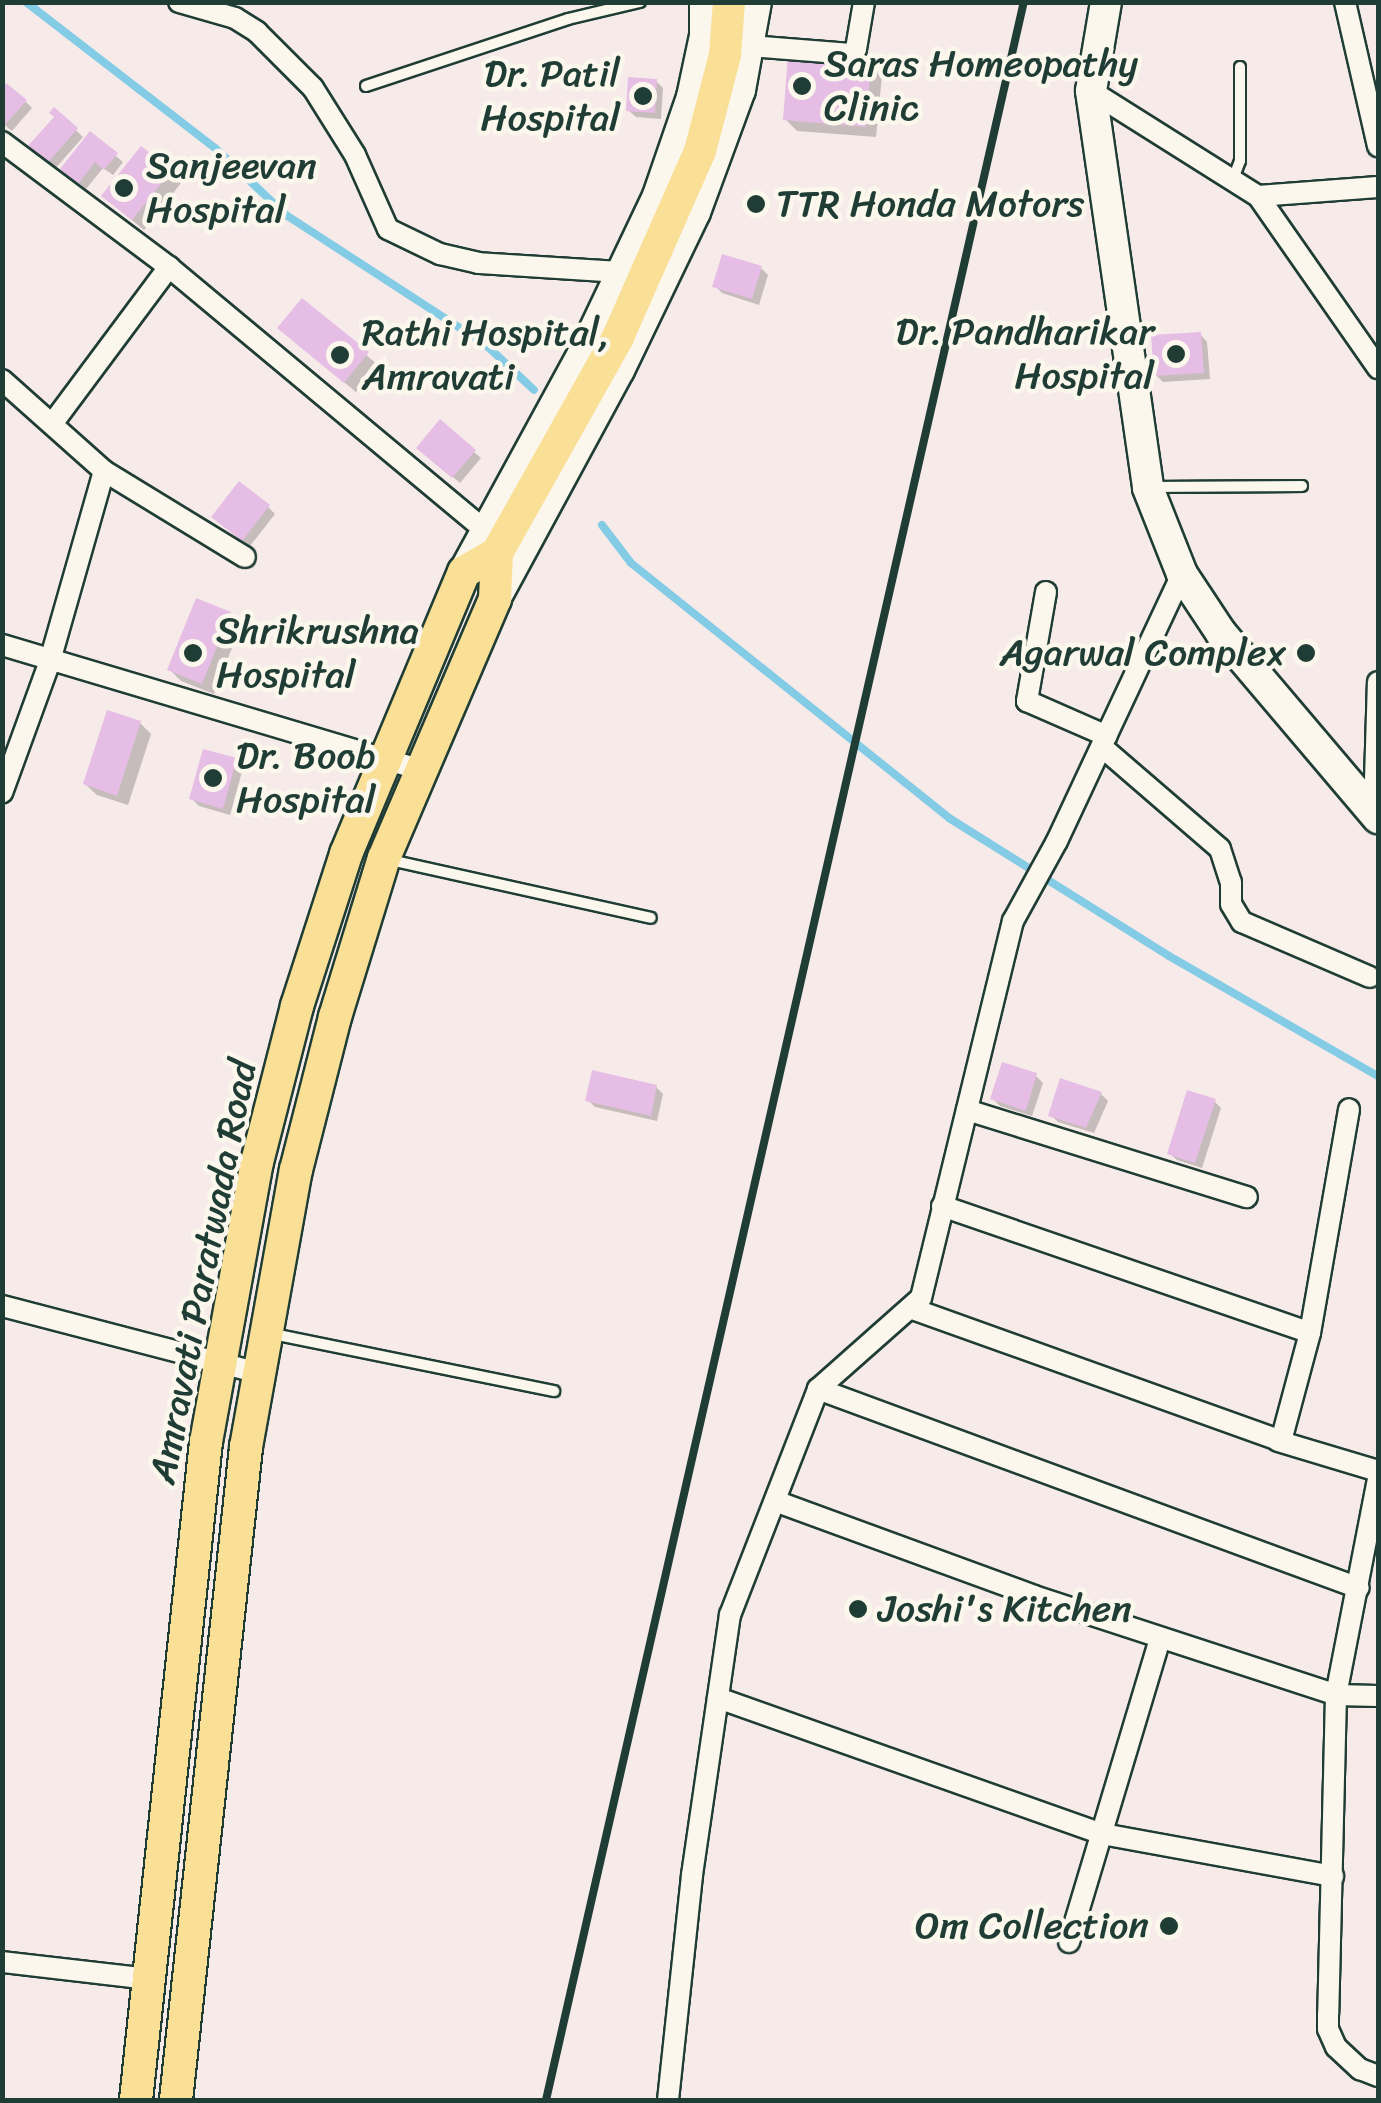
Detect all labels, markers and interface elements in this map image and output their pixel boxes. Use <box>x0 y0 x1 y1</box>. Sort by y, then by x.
place label: Saras Homeopathy Clinic <box>824 41 1137 130</box>
place label: Dr. Patil Hospital <box>481 51 620 140</box>
marker: Saras Homeopathy Clinic <box>789 73 815 99</box>
marker: Dr. Patil Hospital <box>630 83 656 109</box>
place label: Sanjeevan Hospital <box>146 143 317 232</box>
marker: Sanjeevan Hospital <box>111 175 137 201</box>
place label: TTR Honda Motors <box>776 181 1083 227</box>
marker: TTR Honda Motors <box>745 193 767 215</box>
place label: Dr. Pandharikar Hospital <box>895 309 1154 398</box>
place label: Rathi Hospital, Amravati <box>362 310 611 399</box>
marker: Dr. Pandharikar Hospital <box>1163 341 1189 367</box>
marker: Rathi Hospital, Amravati <box>327 342 353 368</box>
place label: Shrikrushna Hospital <box>216 608 419 698</box>
place label: Agarwal Complex <box>999 630 1286 676</box>
marker: Shrikrushna Hospital <box>180 640 206 666</box>
marker: Agarwal Complex <box>1295 642 1317 664</box>
place label: Dr. Boob Hospital <box>236 733 376 822</box>
marker: Dr. Boob Hospital <box>200 765 226 791</box>
street label: Amravati Paratwada Road <box>139 1056 267 1488</box>
place label: Joshi's Kitchen <box>878 1586 1132 1632</box>
marker: Joshi's Kitchen <box>847 1598 869 1620</box>
place label: Om Collection <box>915 1903 1149 1949</box>
marker: Om Collection <box>1158 1915 1180 1937</box>

